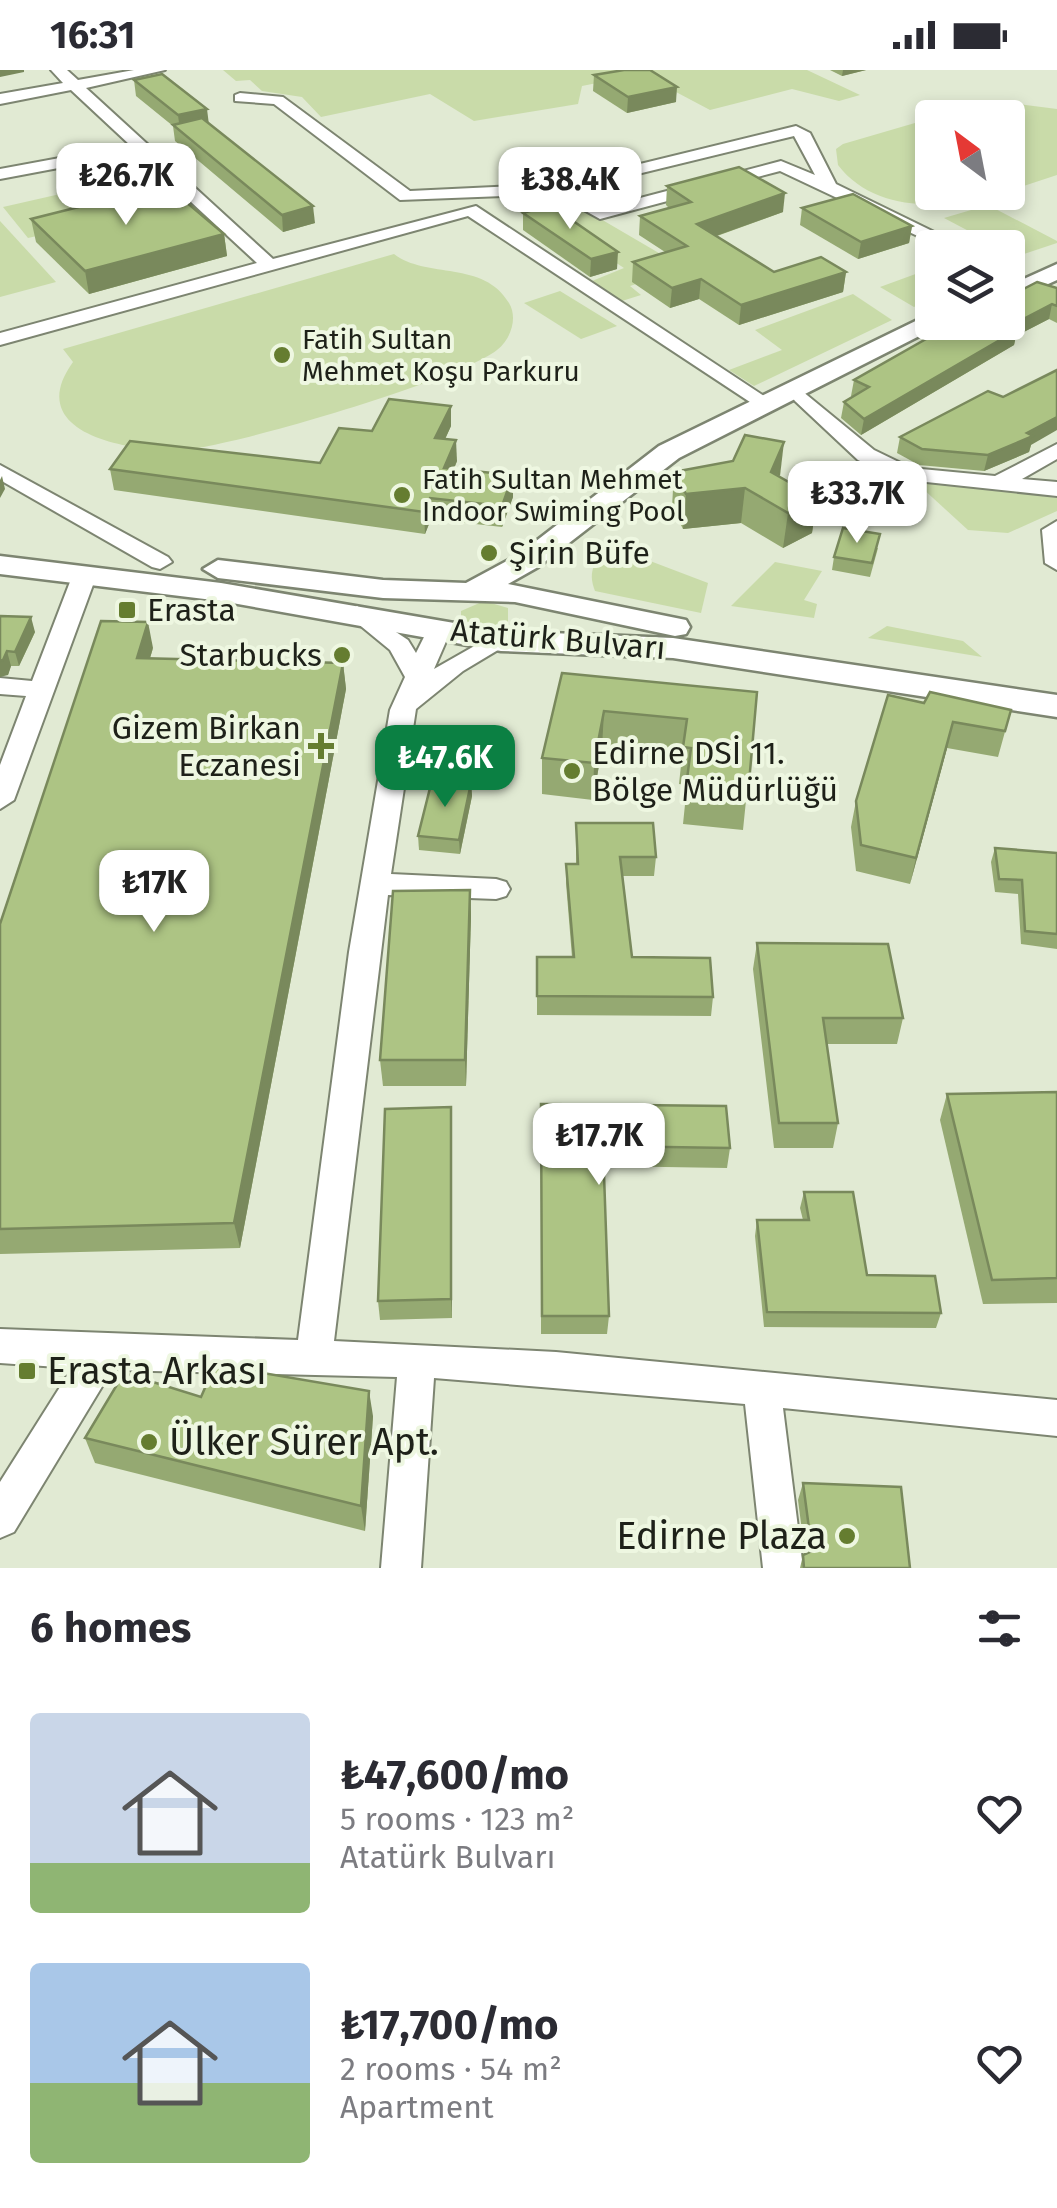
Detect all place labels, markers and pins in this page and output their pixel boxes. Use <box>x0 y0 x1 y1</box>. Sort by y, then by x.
pin: ₺26.7K <box>45 143 207 228</box>
pin: ₺38.4K <box>489 147 651 232</box>
place label: Fatih Sultan Mehmet Koşu Parkuru <box>302 323 580 388</box>
marker: Fatih Sultan Mehmet Koşu Parkuru <box>271 344 293 366</box>
pin: ₺33.7K <box>776 461 938 546</box>
place label: Fatih Sultan Mehmet Indoor Swiming Pool <box>422 463 684 528</box>
marker: Fatih Sultan Mehmet Indoor Swiming Pool <box>391 484 413 506</box>
place label: Şirin Büfe <box>509 534 650 572</box>
marker: Şirin Büfe <box>478 542 500 564</box>
place label: Erasta <box>147 591 236 629</box>
marker: Erasta <box>116 599 138 621</box>
place label: Starbucks <box>179 636 322 674</box>
marker: Starbucks <box>331 644 353 666</box>
place label: Gizem Birkan Eczanesi <box>112 709 301 784</box>
pin: ₺47.6K <box>364 725 526 810</box>
place label: Edirne DSİ 11. Bölge Müdürlüğü <box>592 734 838 809</box>
marker: Gizem Birkan Eczanesi <box>310 735 332 757</box>
marker: Edirne DSİ 11. Bölge Müdürlüğü <box>561 760 583 782</box>
pin: ₺17K <box>95 850 213 935</box>
pin: ₺17.7K <box>518 1103 680 1188</box>
place label: Erasta Arkası <box>47 1348 267 1394</box>
marker: Erasta Arkası <box>16 1360 38 1382</box>
place label: Ülker Sürer Apt. <box>169 1419 439 1465</box>
marker: Ülker Sürer Apt. <box>138 1431 160 1453</box>
place label: Edirne Plaza <box>616 1513 827 1559</box>
marker: Edirne Plaza <box>836 1525 858 1547</box>

